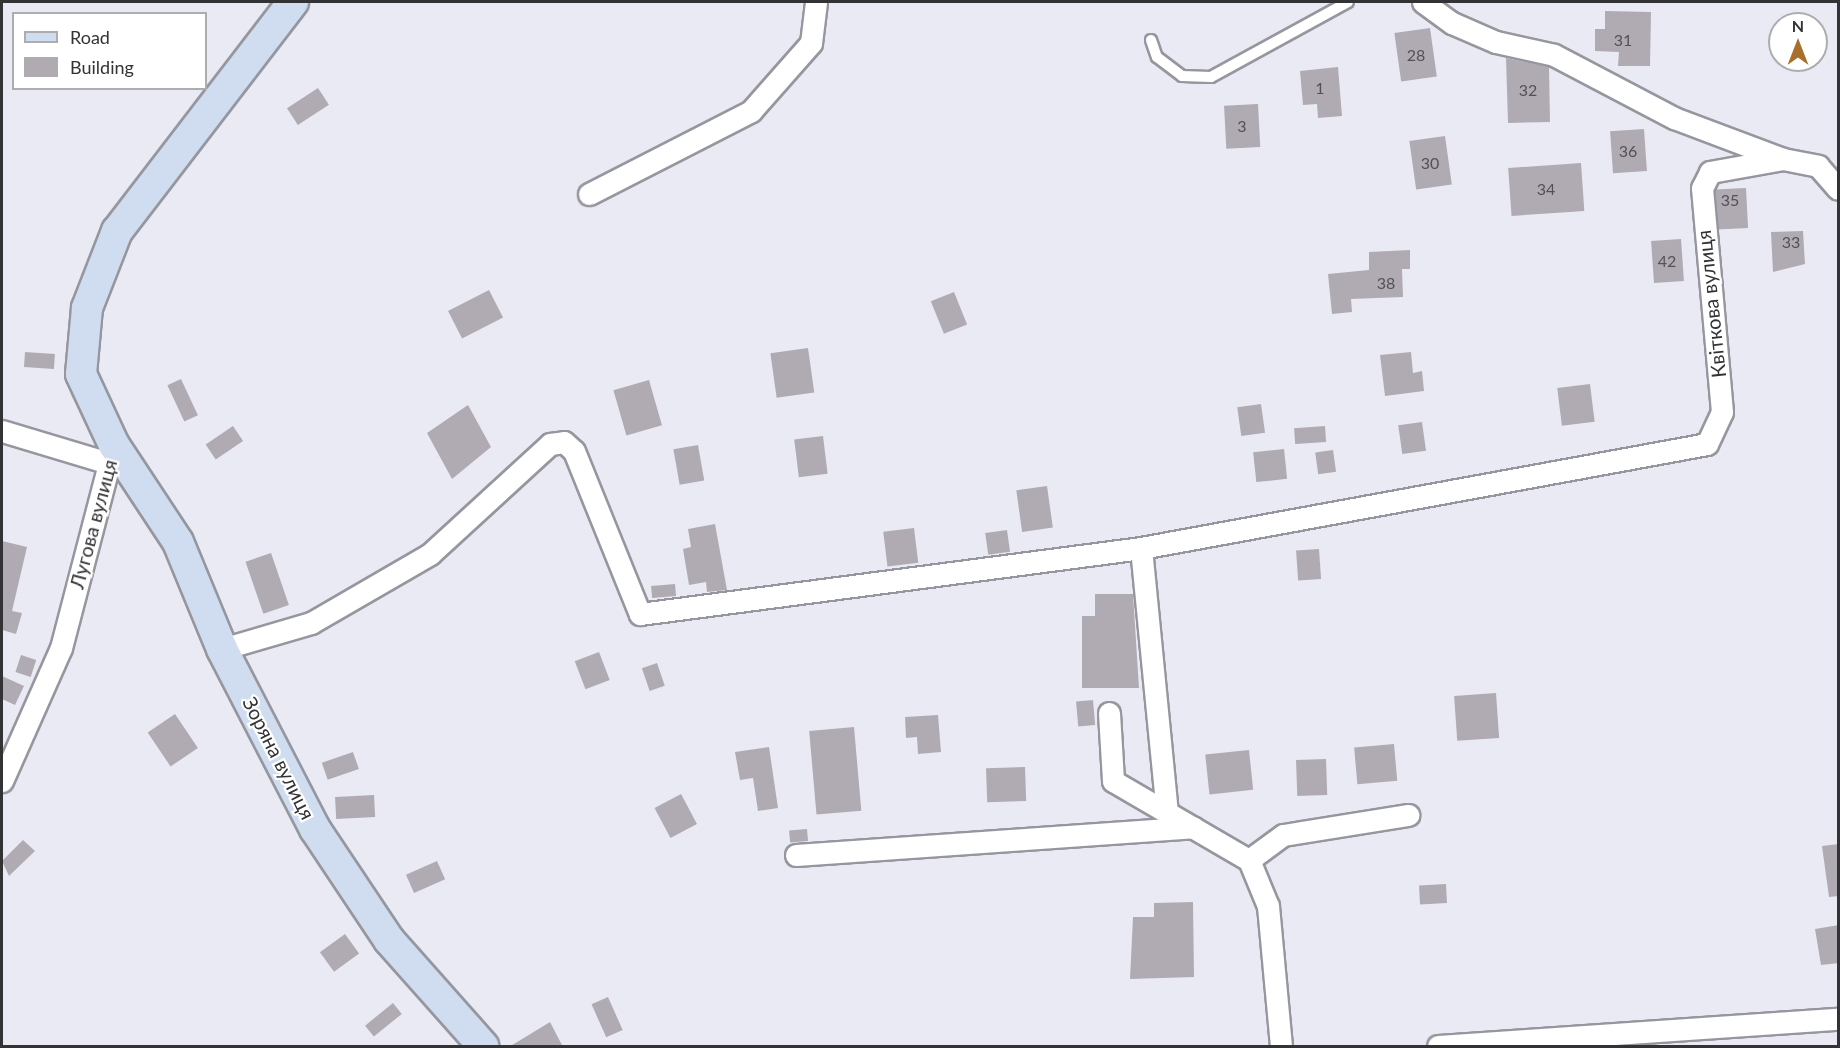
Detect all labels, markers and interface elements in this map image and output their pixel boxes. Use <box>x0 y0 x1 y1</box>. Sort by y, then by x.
legend <box>12 12 207 90</box>
north arrow <box>1768 12 1828 72</box>
text: N <box>1792 16 1804 35</box>
text: Road <box>70 26 110 48</box>
house number: 31 <box>1614 30 1632 50</box>
house number: 28 <box>1407 45 1425 65</box>
text: Building <box>70 56 134 78</box>
house number: 1 <box>1315 78 1325 98</box>
house number: 32 <box>1519 80 1537 100</box>
house number: 3 <box>1237 116 1247 136</box>
house number: 36 <box>1619 141 1637 161</box>
house number: 30 <box>1421 153 1439 173</box>
house number: 34 <box>1537 179 1555 199</box>
house number: 35 <box>1721 190 1739 210</box>
street label: Квіткова вулиця <box>1691 229 1731 379</box>
house number: 33 <box>1782 232 1800 252</box>
house number: 42 <box>1658 251 1676 271</box>
house number: 38 <box>1377 273 1395 293</box>
street label: Лугова вулиця <box>64 457 122 591</box>
street label: Зоряна вулиця <box>238 693 320 823</box>

